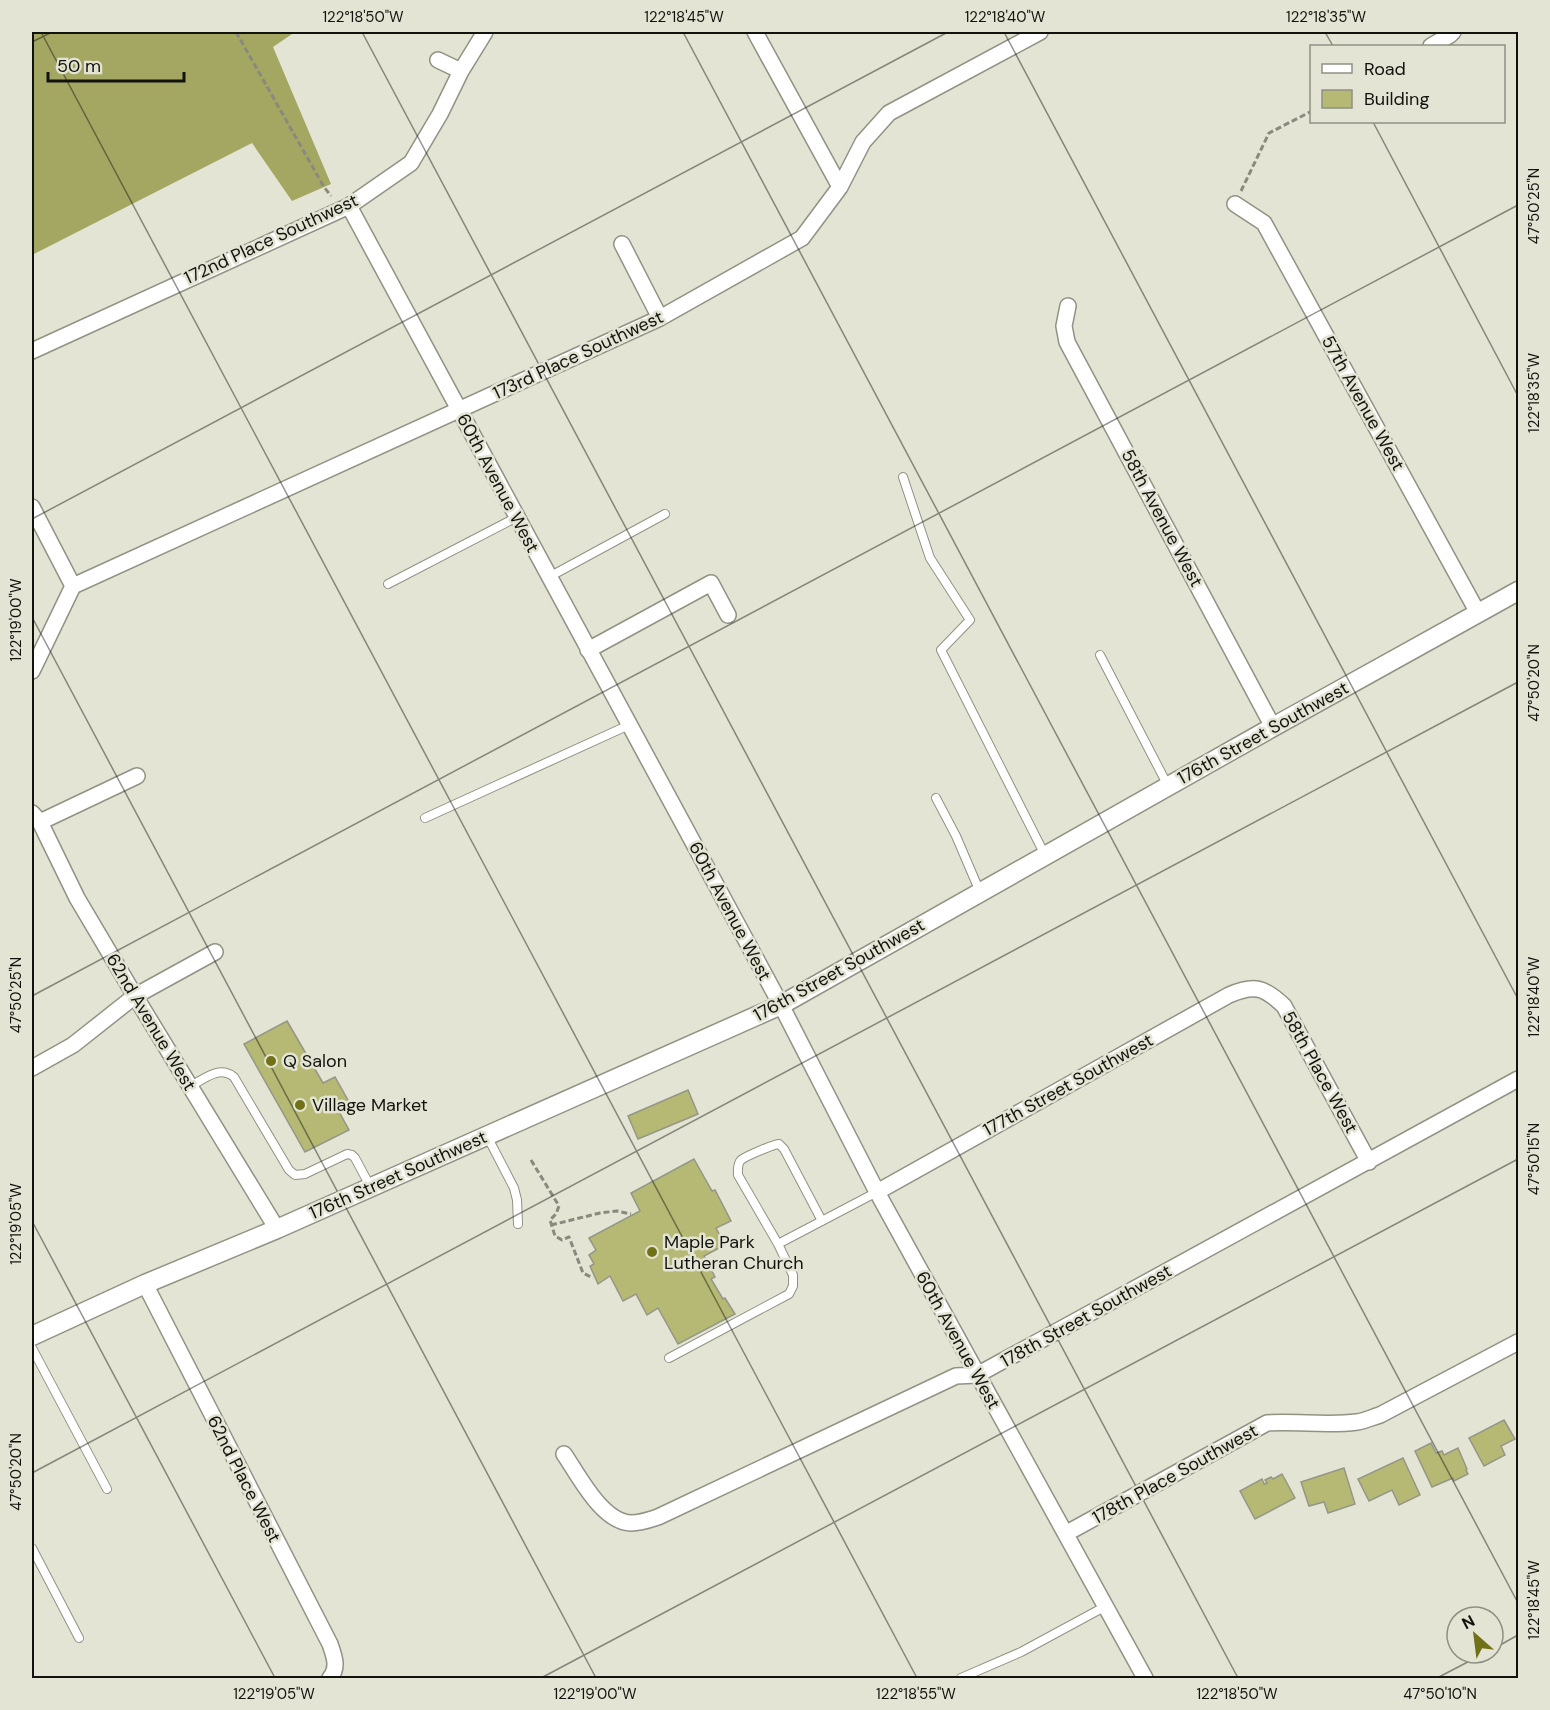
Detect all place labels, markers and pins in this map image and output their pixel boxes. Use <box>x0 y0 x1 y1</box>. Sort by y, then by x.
place label: Q Salon <box>283 1049 347 1073</box>
marker: Q Salon <box>264 1054 278 1068</box>
place label: Village Market <box>312 1093 428 1117</box>
marker: Village Market <box>293 1098 307 1112</box>
place label: Maple Park Lutheran Church <box>664 1230 804 1275</box>
marker: Maple Park Lutheran Church <box>645 1245 659 1259</box>

